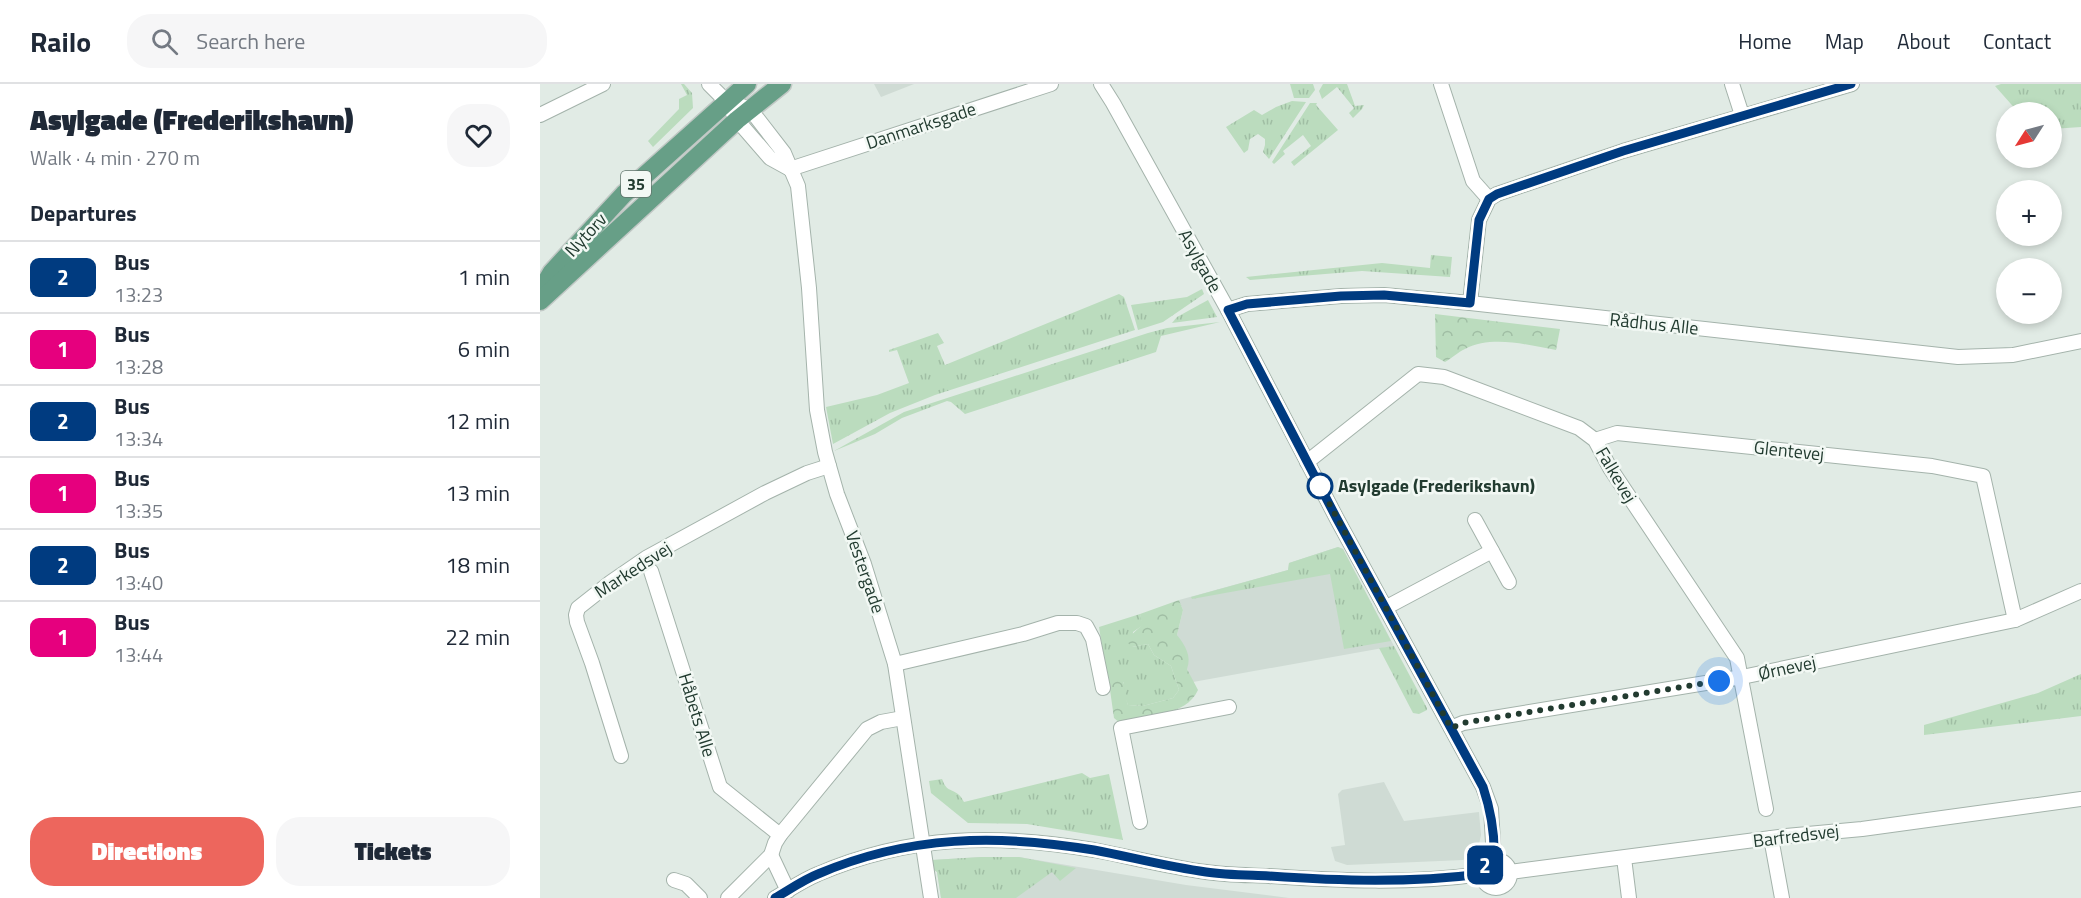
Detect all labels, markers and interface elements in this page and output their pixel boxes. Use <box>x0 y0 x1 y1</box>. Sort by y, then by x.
search box <box>127 14 547 68</box>
text: Railo <box>30 20 91 63</box>
text: Search here <box>196 24 305 58</box>
icon: search <box>148 25 181 58</box>
text: Home <box>1738 25 1792 57</box>
text: Map <box>1825 25 1864 57</box>
text: About <box>1897 25 1950 57</box>
text: Contact <box>1983 25 2051 57</box>
street label: Danmarksgade <box>862 95 979 156</box>
text: Asylgade (Frederikshavn) <box>30 98 353 141</box>
north arrow <box>1996 102 2062 168</box>
map controls <box>1996 102 2062 324</box>
button: heart <box>447 104 510 167</box>
text: Walk · 4 min · 270 m <box>30 142 200 173</box>
road number: 35 <box>621 171 651 197</box>
button: + <box>1996 180 2062 246</box>
text: Departures <box>30 196 137 230</box>
street label: Nytorv <box>558 206 613 263</box>
street label: Asylgade <box>1172 224 1229 297</box>
text: Bus <box>114 245 150 279</box>
button: − <box>1996 258 2062 324</box>
text: 1 min <box>458 260 510 294</box>
text: 2 <box>57 261 69 293</box>
text: 13:23 <box>114 279 163 310</box>
street label: Rådhus Alle <box>1608 305 1700 342</box>
text: Bus <box>114 317 150 351</box>
text: 6 min <box>458 332 510 366</box>
text: 1 <box>57 333 69 365</box>
text: 13:28 <box>114 351 163 382</box>
text: Bus <box>114 389 150 423</box>
text: 12 min <box>445 404 510 438</box>
text: 2 <box>57 405 69 437</box>
text: 13:34 <box>114 423 163 454</box>
street label: Glentevej <box>1752 433 1826 468</box>
street label: Falkevej <box>1589 442 1644 508</box>
text: Bus <box>114 461 150 495</box>
place label: Asylgade (Frederikshavn) <box>1338 472 1535 499</box>
marker: Asylgade (Frederikshavn) <box>1307 473 1333 499</box>
text: 13 min <box>445 476 510 510</box>
text: 1 <box>57 477 69 509</box>
text: 13:35 <box>114 495 163 526</box>
street label: Vestergade <box>839 527 892 617</box>
text: Bus <box>114 533 150 567</box>
street label: Markedsvej <box>589 535 677 605</box>
text: 18 min <box>445 548 510 582</box>
text: 2 <box>57 549 69 581</box>
text: 13:40 <box>114 567 163 598</box>
text: Bus <box>114 605 150 639</box>
text: 22 min <box>445 620 510 654</box>
text: 1 <box>57 621 69 653</box>
text: 13:44 <box>114 639 163 670</box>
street label: Ørnevej <box>1756 648 1818 687</box>
your location <box>1704 666 1734 696</box>
street label: Håbets Alle <box>672 670 723 760</box>
button: Directions <box>30 817 264 886</box>
button: Tickets <box>276 817 510 886</box>
street label: Barfredsvej <box>1751 817 1841 854</box>
line badge: 2 <box>1466 846 1504 884</box>
text: 2 <box>1479 849 1491 881</box>

